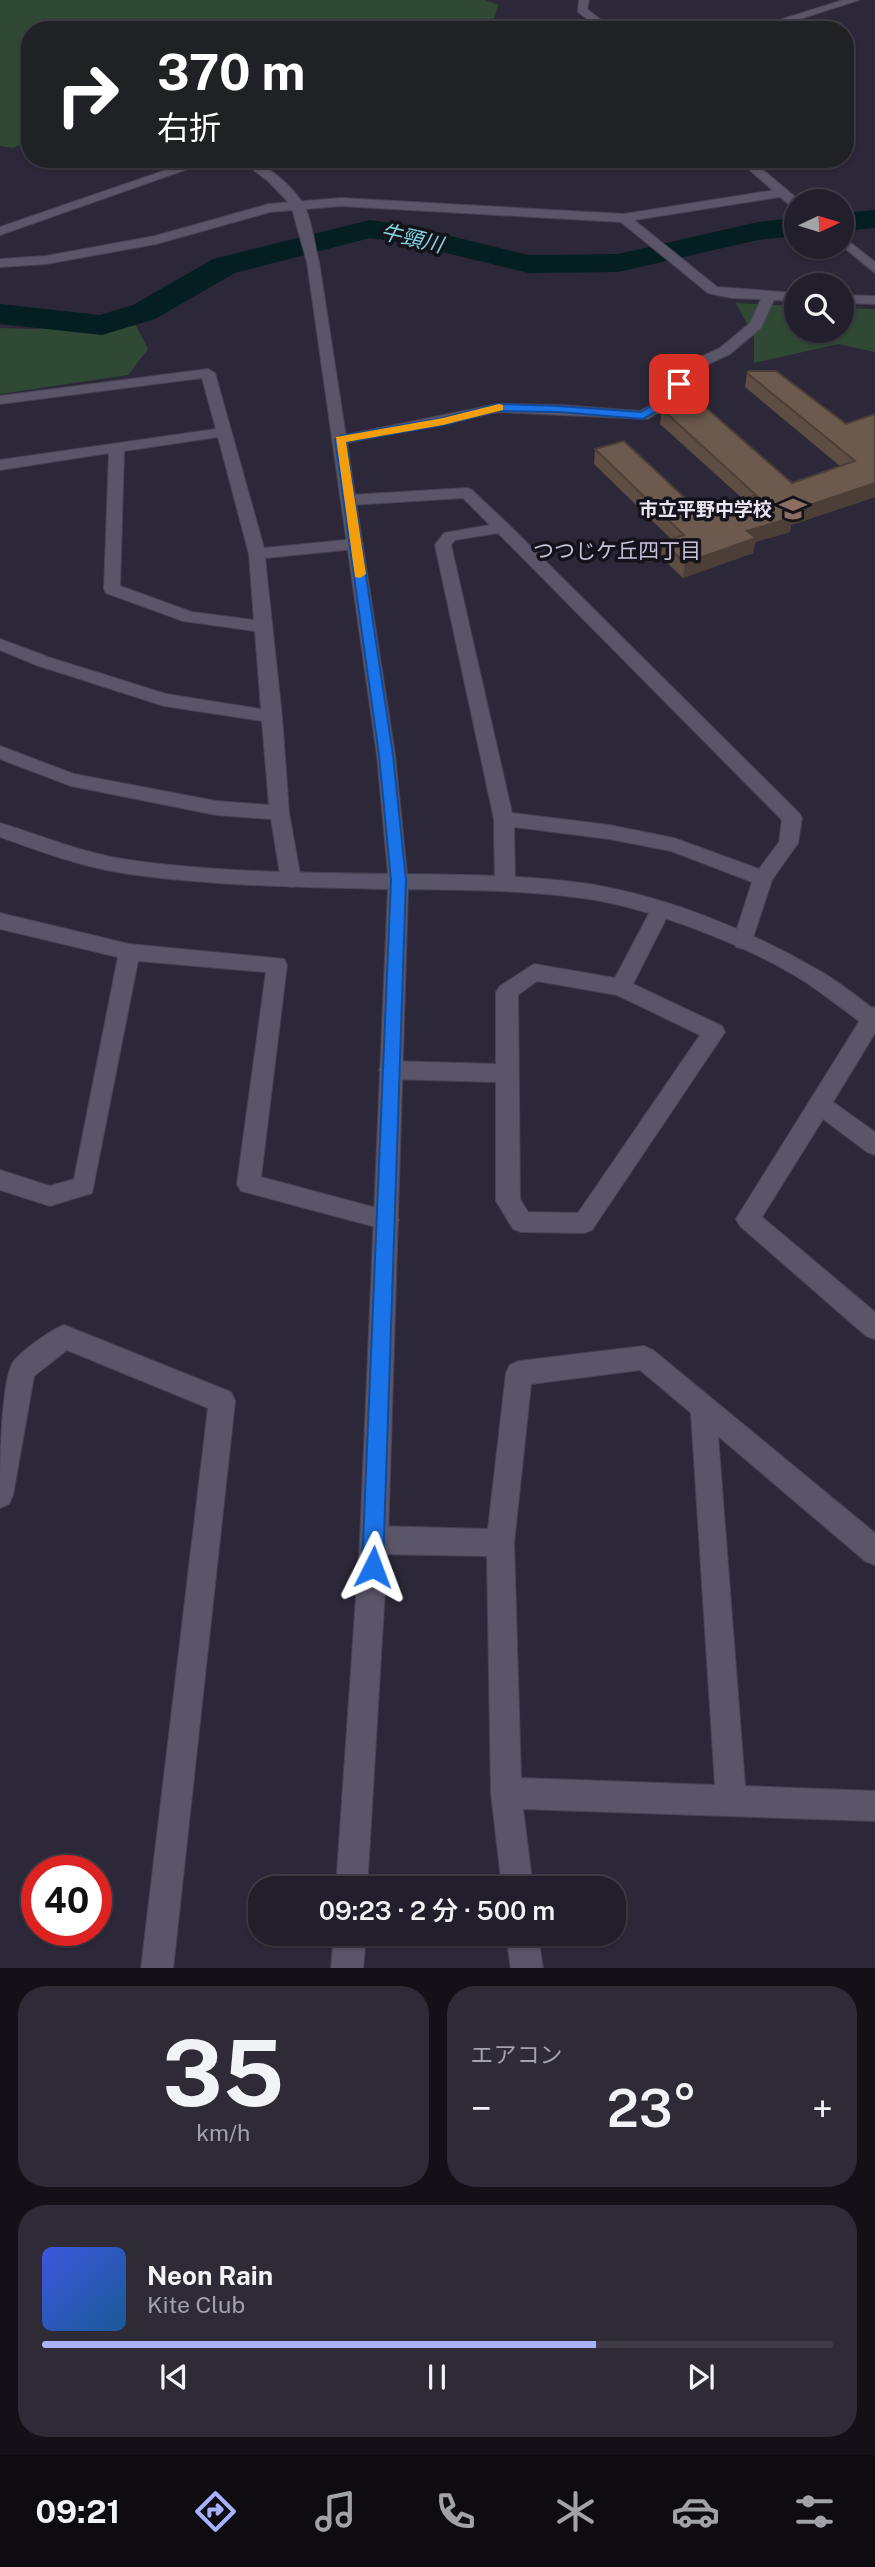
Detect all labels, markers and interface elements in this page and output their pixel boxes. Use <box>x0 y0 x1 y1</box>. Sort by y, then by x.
text: 370 m <box>157 43 306 101</box>
icon: right <box>42 49 133 140</box>
text: 右折 <box>157 109 221 146</box>
north arrow <box>784 189 854 259</box>
map controls <box>784 189 854 343</box>
water label: 牛頸川 <box>378 219 447 258</box>
button: search <box>784 273 854 343</box>
pin <box>649 354 709 414</box>
icon: arrive <box>660 365 698 403</box>
school or university icon: 市立平野中学校 <box>778 494 808 524</box>
place label: 市立平野中学校 <box>639 498 772 520</box>
district label: つつじケ丘四丁目 <box>533 538 701 563</box>
position arrow <box>336 1530 410 1604</box>
speed limit sign: 40 <box>21 1855 112 1946</box>
text: 09:23 · 2 分 · 500 m <box>319 1895 555 1926</box>
text: 35 <box>162 2020 284 2126</box>
text: エアコン <box>471 2041 563 2068</box>
text: 23° <box>607 2078 697 2139</box>
text: − <box>471 2086 492 2131</box>
text: + <box>812 2086 833 2131</box>
text: km/h <box>196 2119 250 2146</box>
text: Neon Rain <box>147 2260 273 2291</box>
text: Kite Club <box>147 2291 245 2318</box>
icon: previous <box>155 2358 193 2396</box>
icon: pause <box>418 2358 456 2396</box>
icon: next <box>682 2358 720 2396</box>
icon: directions <box>191 2487 240 2536</box>
icon: music <box>311 2487 360 2536</box>
icon: phone <box>431 2487 480 2536</box>
icon: climate <box>551 2487 600 2536</box>
icon: car <box>671 2487 720 2536</box>
icon: filters <box>790 2487 839 2536</box>
text: 09:21 <box>35 2493 120 2530</box>

